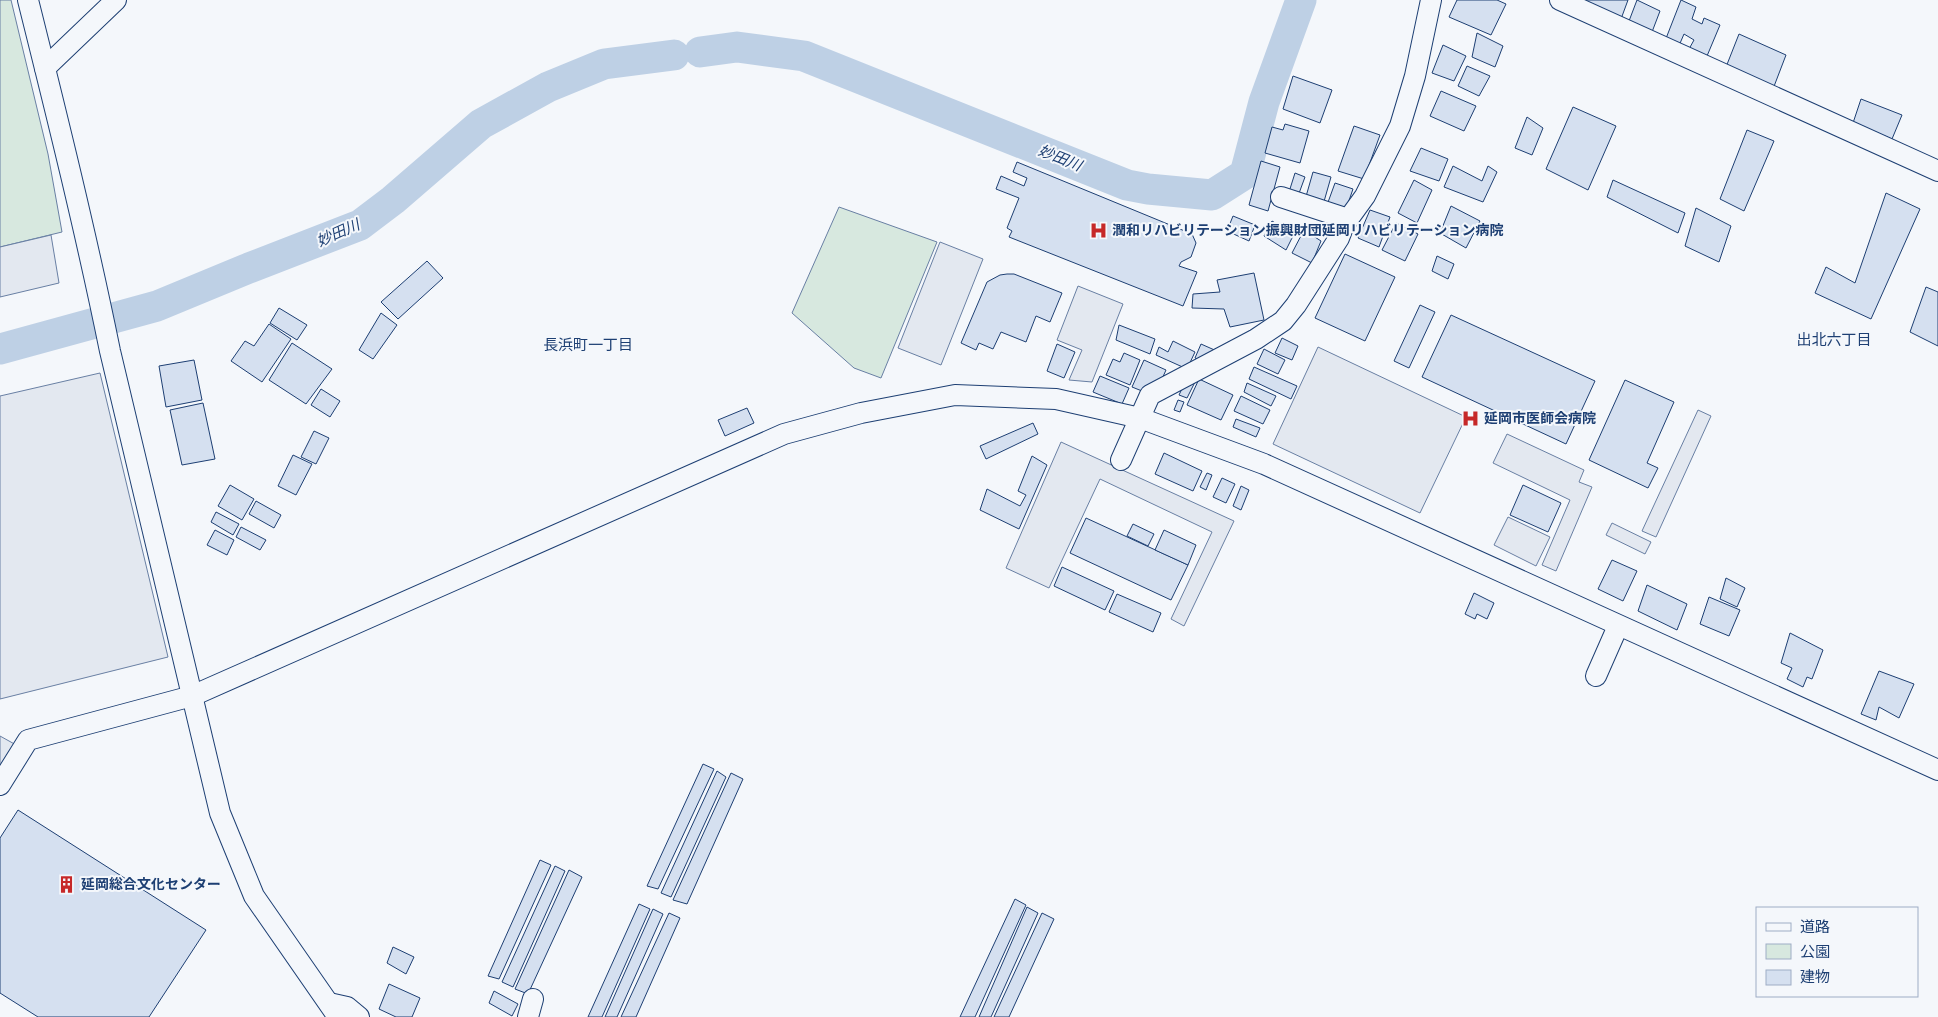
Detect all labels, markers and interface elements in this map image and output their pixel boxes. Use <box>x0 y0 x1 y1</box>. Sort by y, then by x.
water label: 妙田川 <box>1036 140 1086 175</box>
water label: 妙田川 <box>313 214 364 249</box>
hospital icon: 潤和リハビリテーション振興財団延岡リハビリテーション病院 <box>1088 220 1108 240</box>
place label: 潤和リハビリテーション振興財団延岡リハビリテーション病院 <box>1112 221 1503 238</box>
district label: 出北六丁目 <box>1796 330 1872 348</box>
district label: 長浜町一丁目 <box>543 335 633 353</box>
hospital icon: 延岡市医師会病院 <box>1460 408 1480 428</box>
place label: 延岡市医師会病院 <box>1484 409 1596 426</box>
building icon: 延岡総合文化センター <box>57 874 77 894</box>
place label: 延岡総合文化センター <box>81 875 221 892</box>
legend <box>1756 907 1918 997</box>
text: 道路 <box>1800 917 1830 935</box>
text: 公園 <box>1800 942 1830 960</box>
text: 建物 <box>1800 967 1830 985</box>

